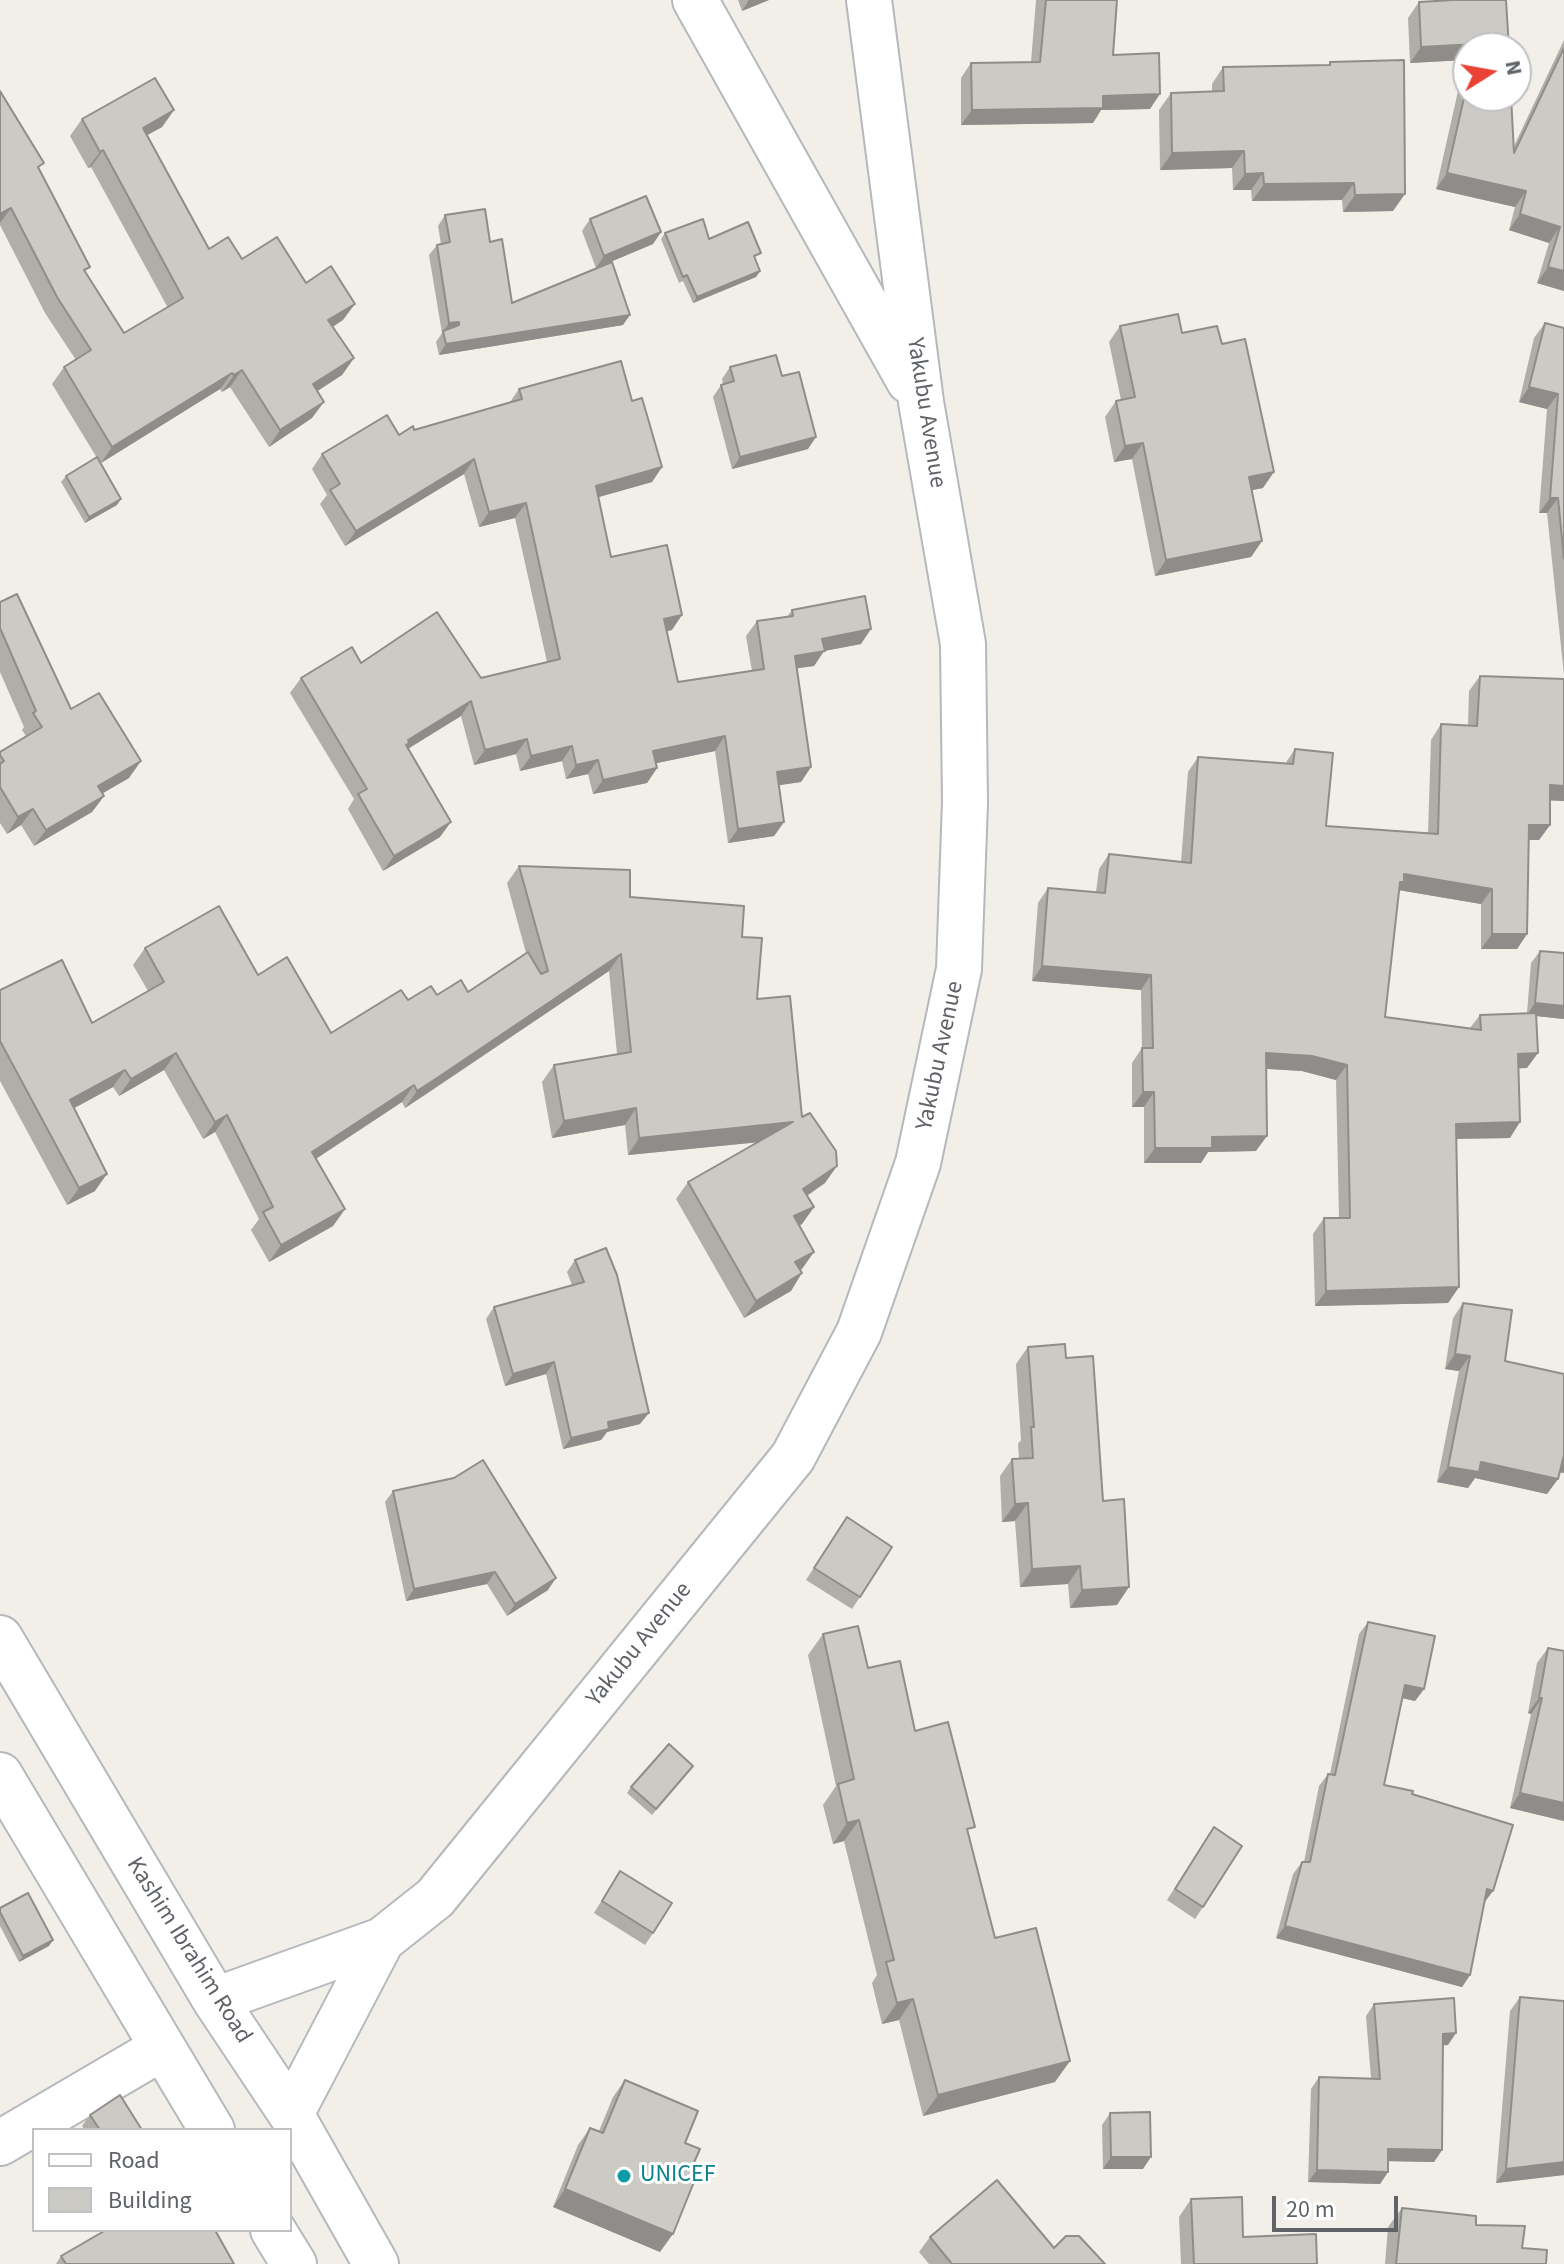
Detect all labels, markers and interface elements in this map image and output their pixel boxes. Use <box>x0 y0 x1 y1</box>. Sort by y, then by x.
north arrow <box>1452 32 1532 112</box>
text: N <box>1496 58 1531 78</box>
street label: Yakubu Avenue <box>899 336 951 490</box>
street label: Yakubu Avenue <box>911 979 971 1133</box>
street label: Yakubu Avenue <box>581 1577 699 1713</box>
street label: Kashim Ibrahim Road <box>119 1852 257 2050</box>
legend <box>32 2128 292 2232</box>
text: Road <box>108 2143 160 2178</box>
place label: UNICEF <box>640 2162 716 2190</box>
marker: UNICEF <box>615 2167 633 2185</box>
scale bar <box>1276 2180 1402 2230</box>
text: Building <box>108 2183 192 2218</box>
text: 20 m <box>1286 2192 1335 2227</box>

